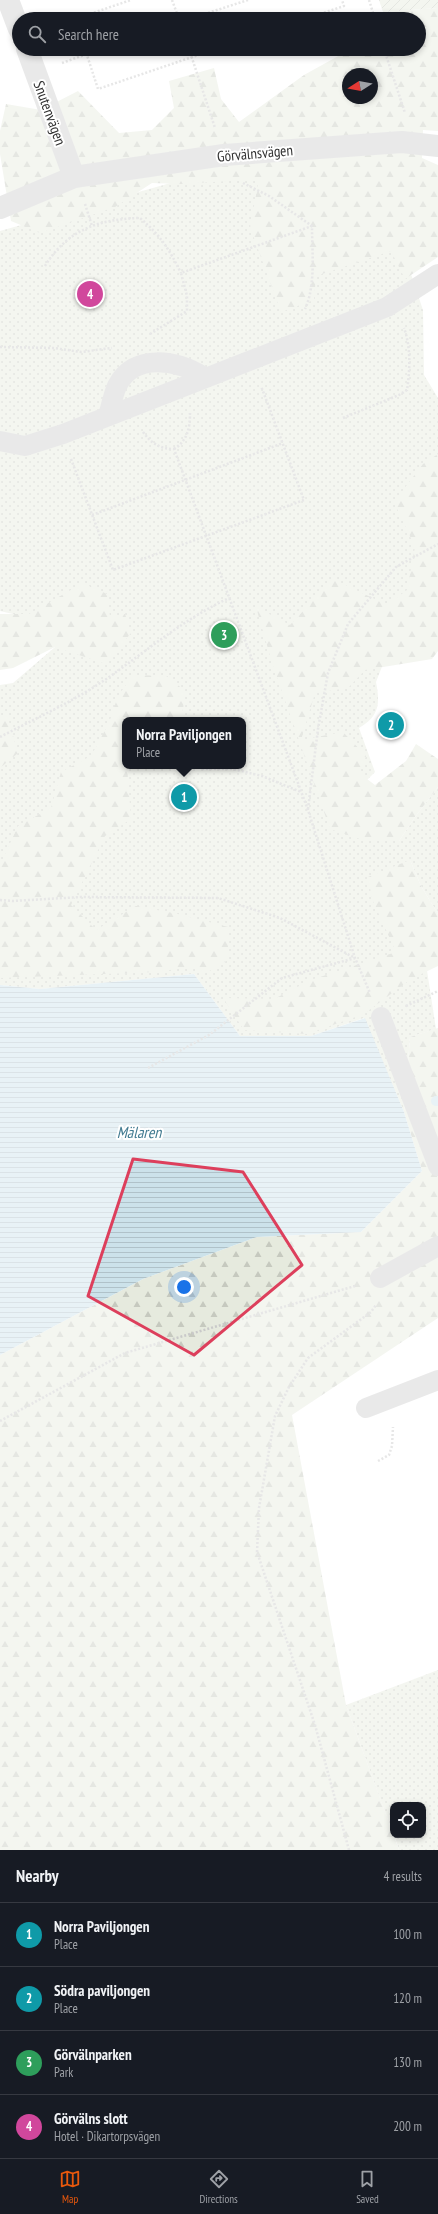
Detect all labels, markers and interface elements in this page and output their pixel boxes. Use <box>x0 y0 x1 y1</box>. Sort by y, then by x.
search box <box>12 12 426 56</box>
icon: search <box>26 23 48 45</box>
text: Search here <box>58 25 119 44</box>
north arrow <box>342 68 378 104</box>
street label: Snutenvägen <box>30 78 70 148</box>
street label: Görvälnsvägen <box>216 140 294 166</box>
pin: 4 <box>77 279 103 309</box>
pin: 3 <box>211 620 237 650</box>
pin: 2 <box>378 710 404 740</box>
popup <box>122 717 246 769</box>
text: Norra Paviljongen <box>136 725 232 744</box>
text: Place <box>136 744 160 761</box>
pin: 1 <box>171 782 197 812</box>
water label: Mälaren <box>117 1122 162 1142</box>
your location <box>174 1277 194 1297</box>
map controls <box>390 1802 426 1838</box>
button: locate <box>390 1802 426 1838</box>
text: Nearby <box>16 1865 59 1887</box>
text: 4 results <box>383 1868 422 1885</box>
text: Norra Paviljongen <box>54 1917 149 1936</box>
text: 1 <box>26 1926 32 1943</box>
text: 100 m <box>393 1926 422 1943</box>
text: Place <box>54 1936 78 1953</box>
text: Södra paviljongen <box>54 1981 150 2000</box>
text: 2 <box>26 1990 32 2007</box>
text: 120 m <box>393 1990 422 2007</box>
text: Place <box>54 2000 78 2017</box>
text: Görvälnparken <box>54 2045 132 2064</box>
text: 3 <box>26 2054 32 2071</box>
text: 130 m <box>393 2054 422 2071</box>
text: Park <box>54 2064 73 2081</box>
text: Görvälns slott <box>54 2109 128 2128</box>
text: 4 <box>26 2118 32 2135</box>
text: 200 m <box>393 2118 422 2135</box>
text: Hotel · Dikartorpsvägen <box>54 2128 160 2145</box>
tab: Map <box>59 2168 81 2206</box>
tab: Directions <box>200 2168 238 2206</box>
tab: Saved <box>356 2168 379 2206</box>

